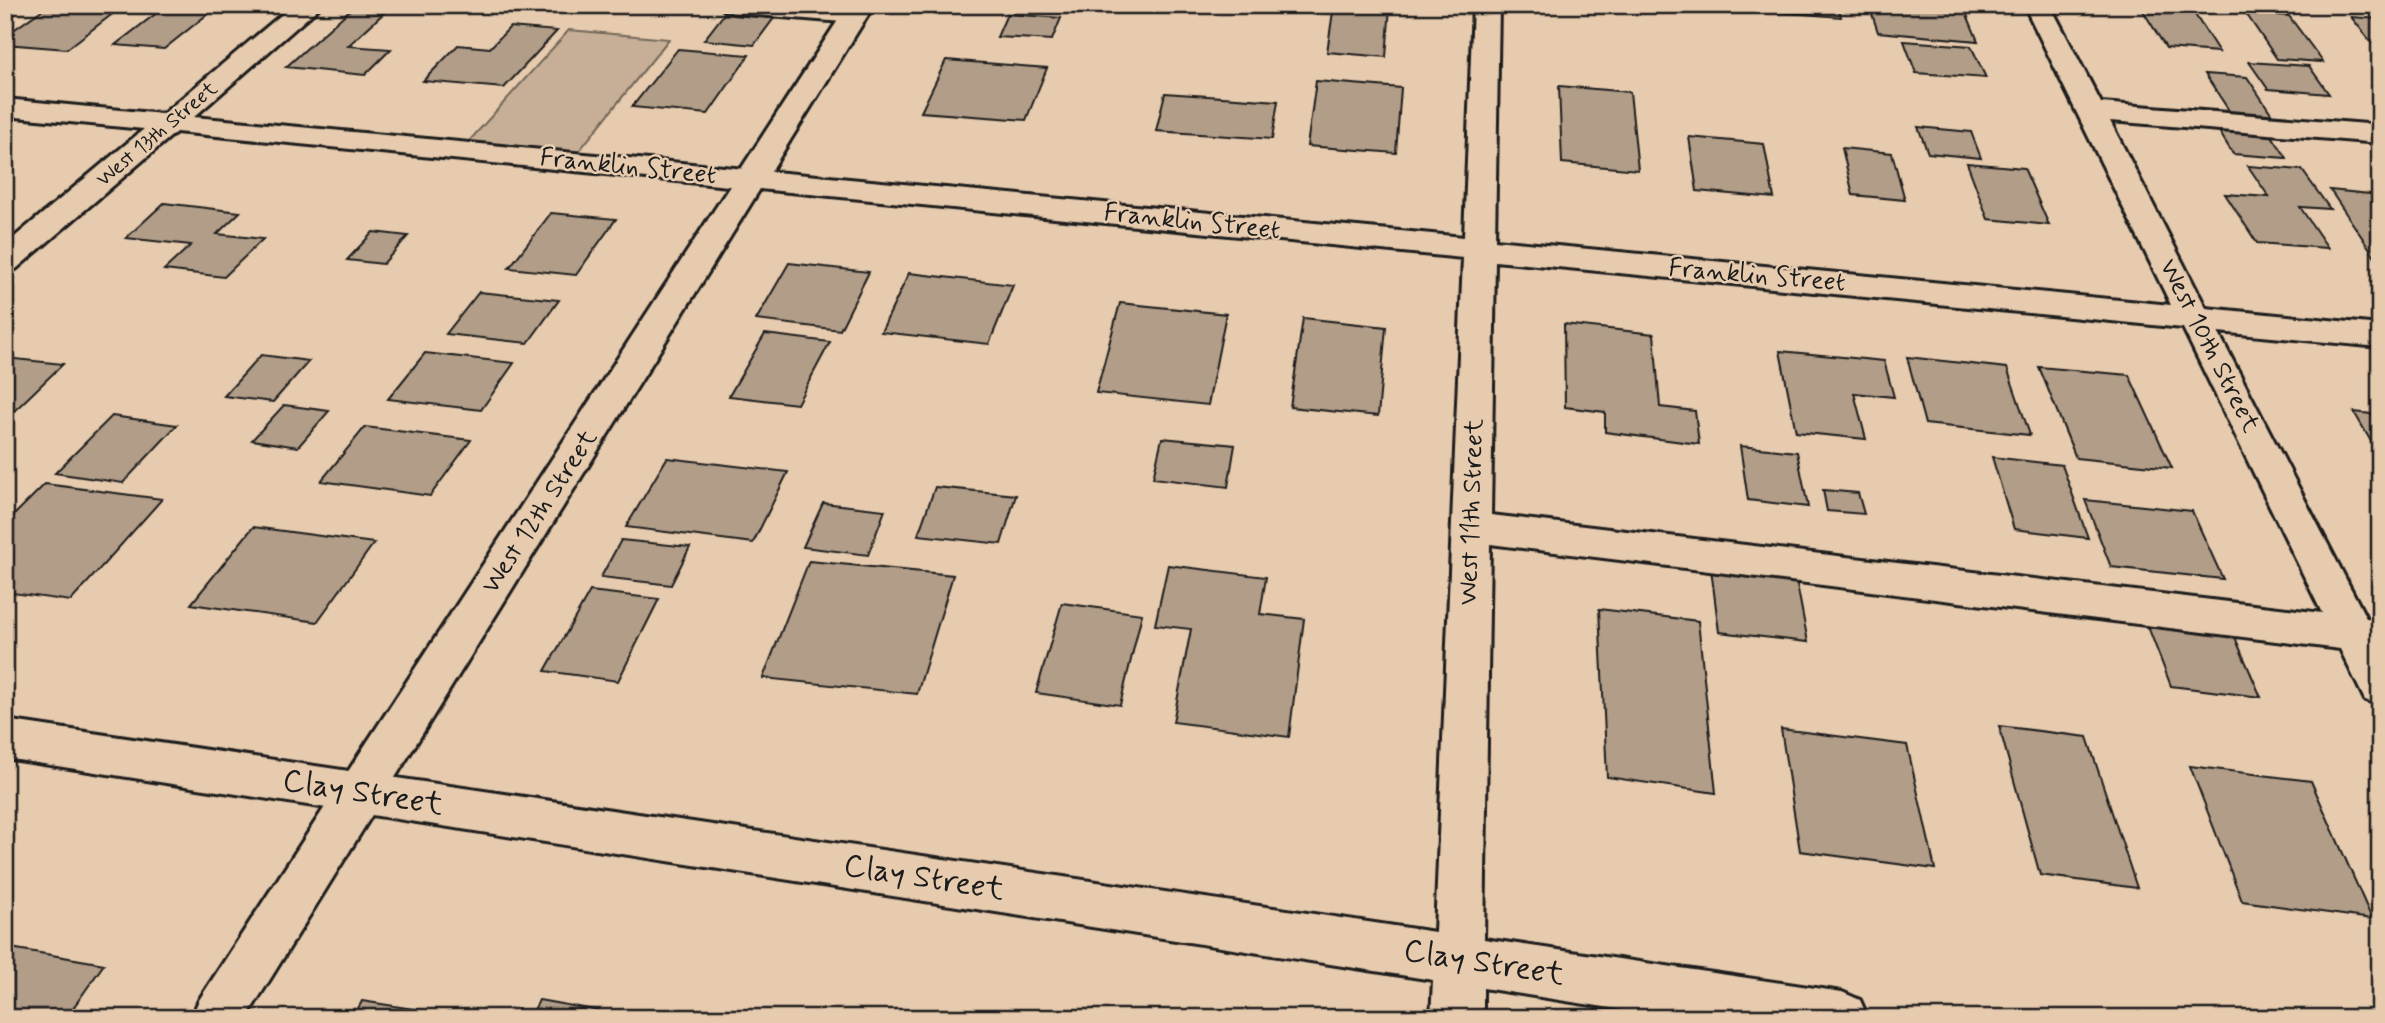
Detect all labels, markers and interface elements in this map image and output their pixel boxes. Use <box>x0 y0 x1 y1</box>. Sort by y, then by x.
street label: West 13th Street <box>90 74 224 193</box>
street label: Franklin Street <box>538 141 718 193</box>
street label: Franklin Street <box>1102 196 1282 248</box>
street label: Franklin Street <box>1667 251 1847 301</box>
street label: West 10th Street <box>2151 254 2267 438</box>
street label: West 11th Street <box>1452 418 1492 606</box>
street label: West 12th Street <box>474 423 606 601</box>
street label: Clay Street <box>280 760 446 826</box>
street label: Clay Street <box>841 845 1007 911</box>
street label: Clay Street <box>1401 930 1567 996</box>

